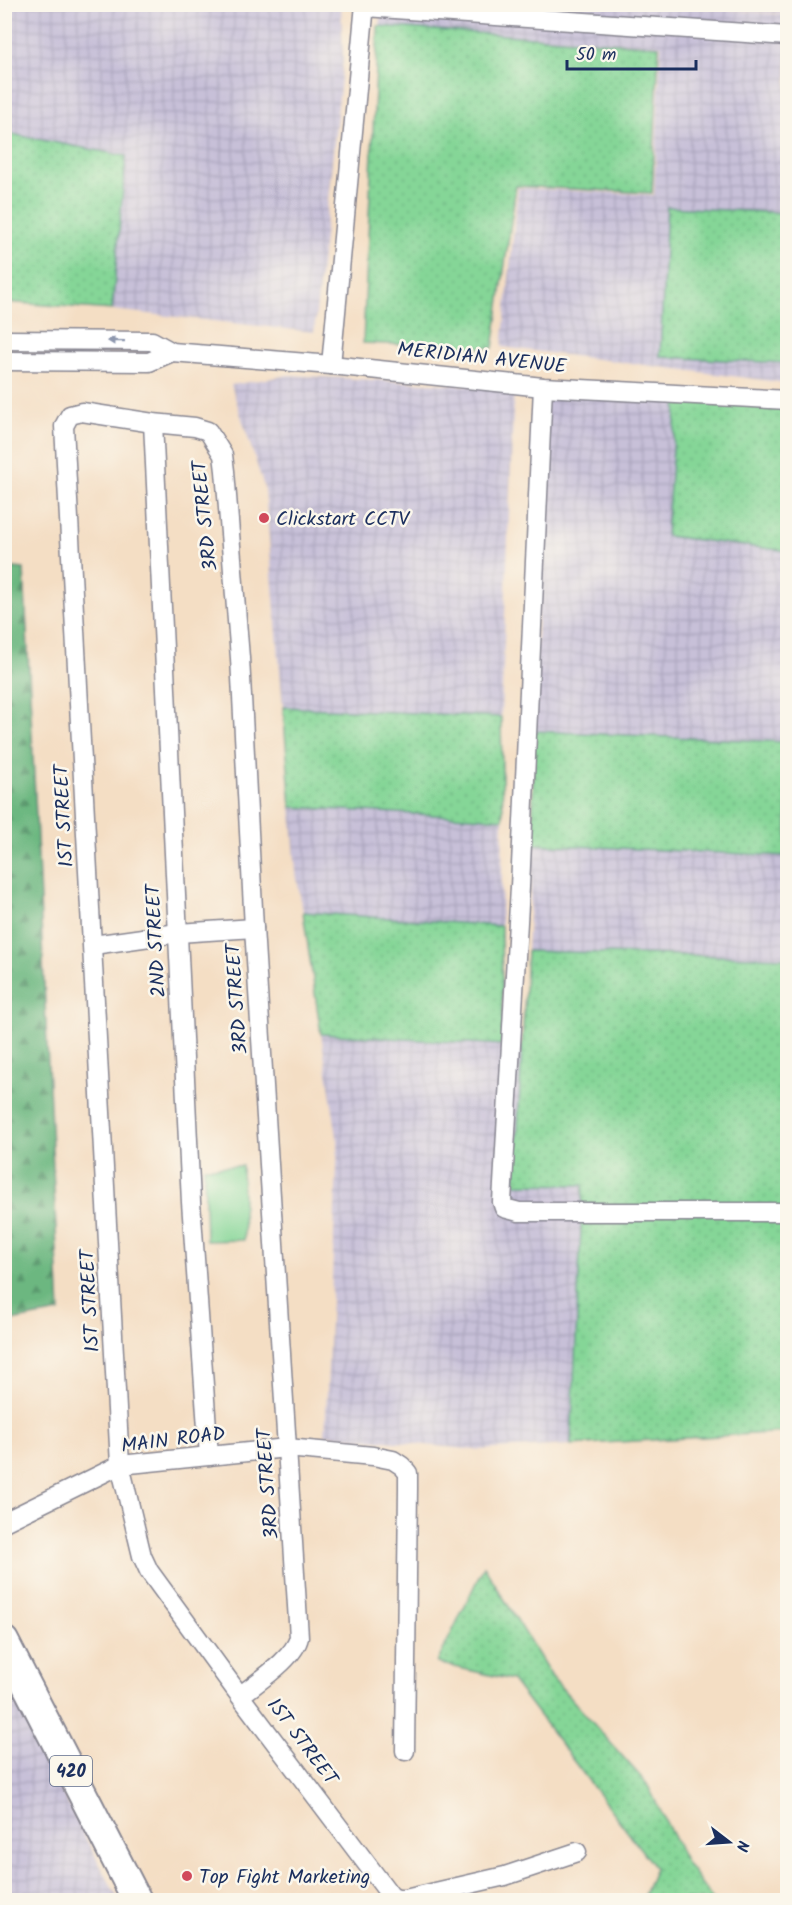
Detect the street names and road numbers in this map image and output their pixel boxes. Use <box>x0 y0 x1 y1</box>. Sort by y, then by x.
street label: MERIDIAN AVENUE <box>396 334 569 384</box>
street label: 3RD STREET <box>184 457 228 573</box>
street label: 1ST STREET <box>46 761 84 868</box>
street label: 2ND STREET <box>138 881 176 998</box>
street label: 3RD STREET <box>218 940 258 1055</box>
street label: 1ST STREET <box>72 1246 110 1353</box>
street label: MAIN ROAD <box>119 1419 227 1463</box>
street label: 3RD STREET <box>249 1425 289 1540</box>
street label: 1ST STREET <box>258 1692 346 1795</box>
road number: 420 <box>50 1756 92 1786</box>

